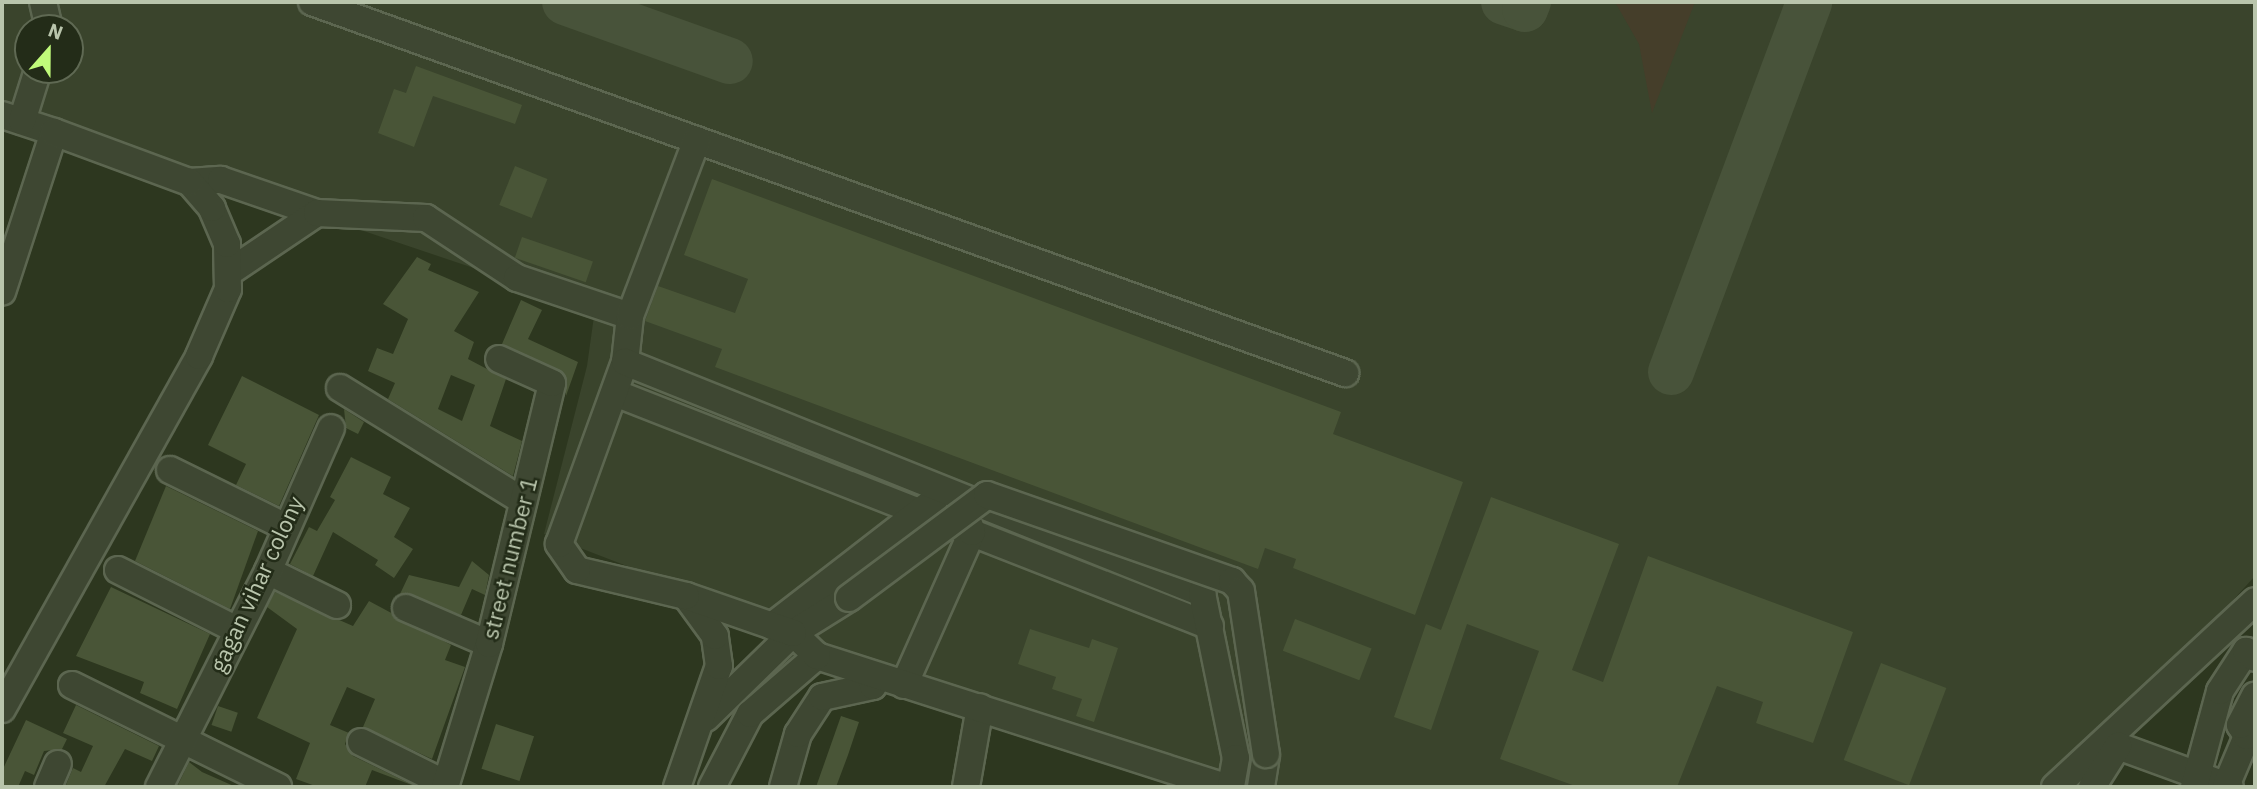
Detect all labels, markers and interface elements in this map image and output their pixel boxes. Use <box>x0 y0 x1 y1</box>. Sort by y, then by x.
north arrow <box>14 14 84 84</box>
text: N <box>45 18 67 45</box>
street label: street number 1 <box>476 474 542 642</box>
street label: gagan vihar colony <box>203 491 309 677</box>

